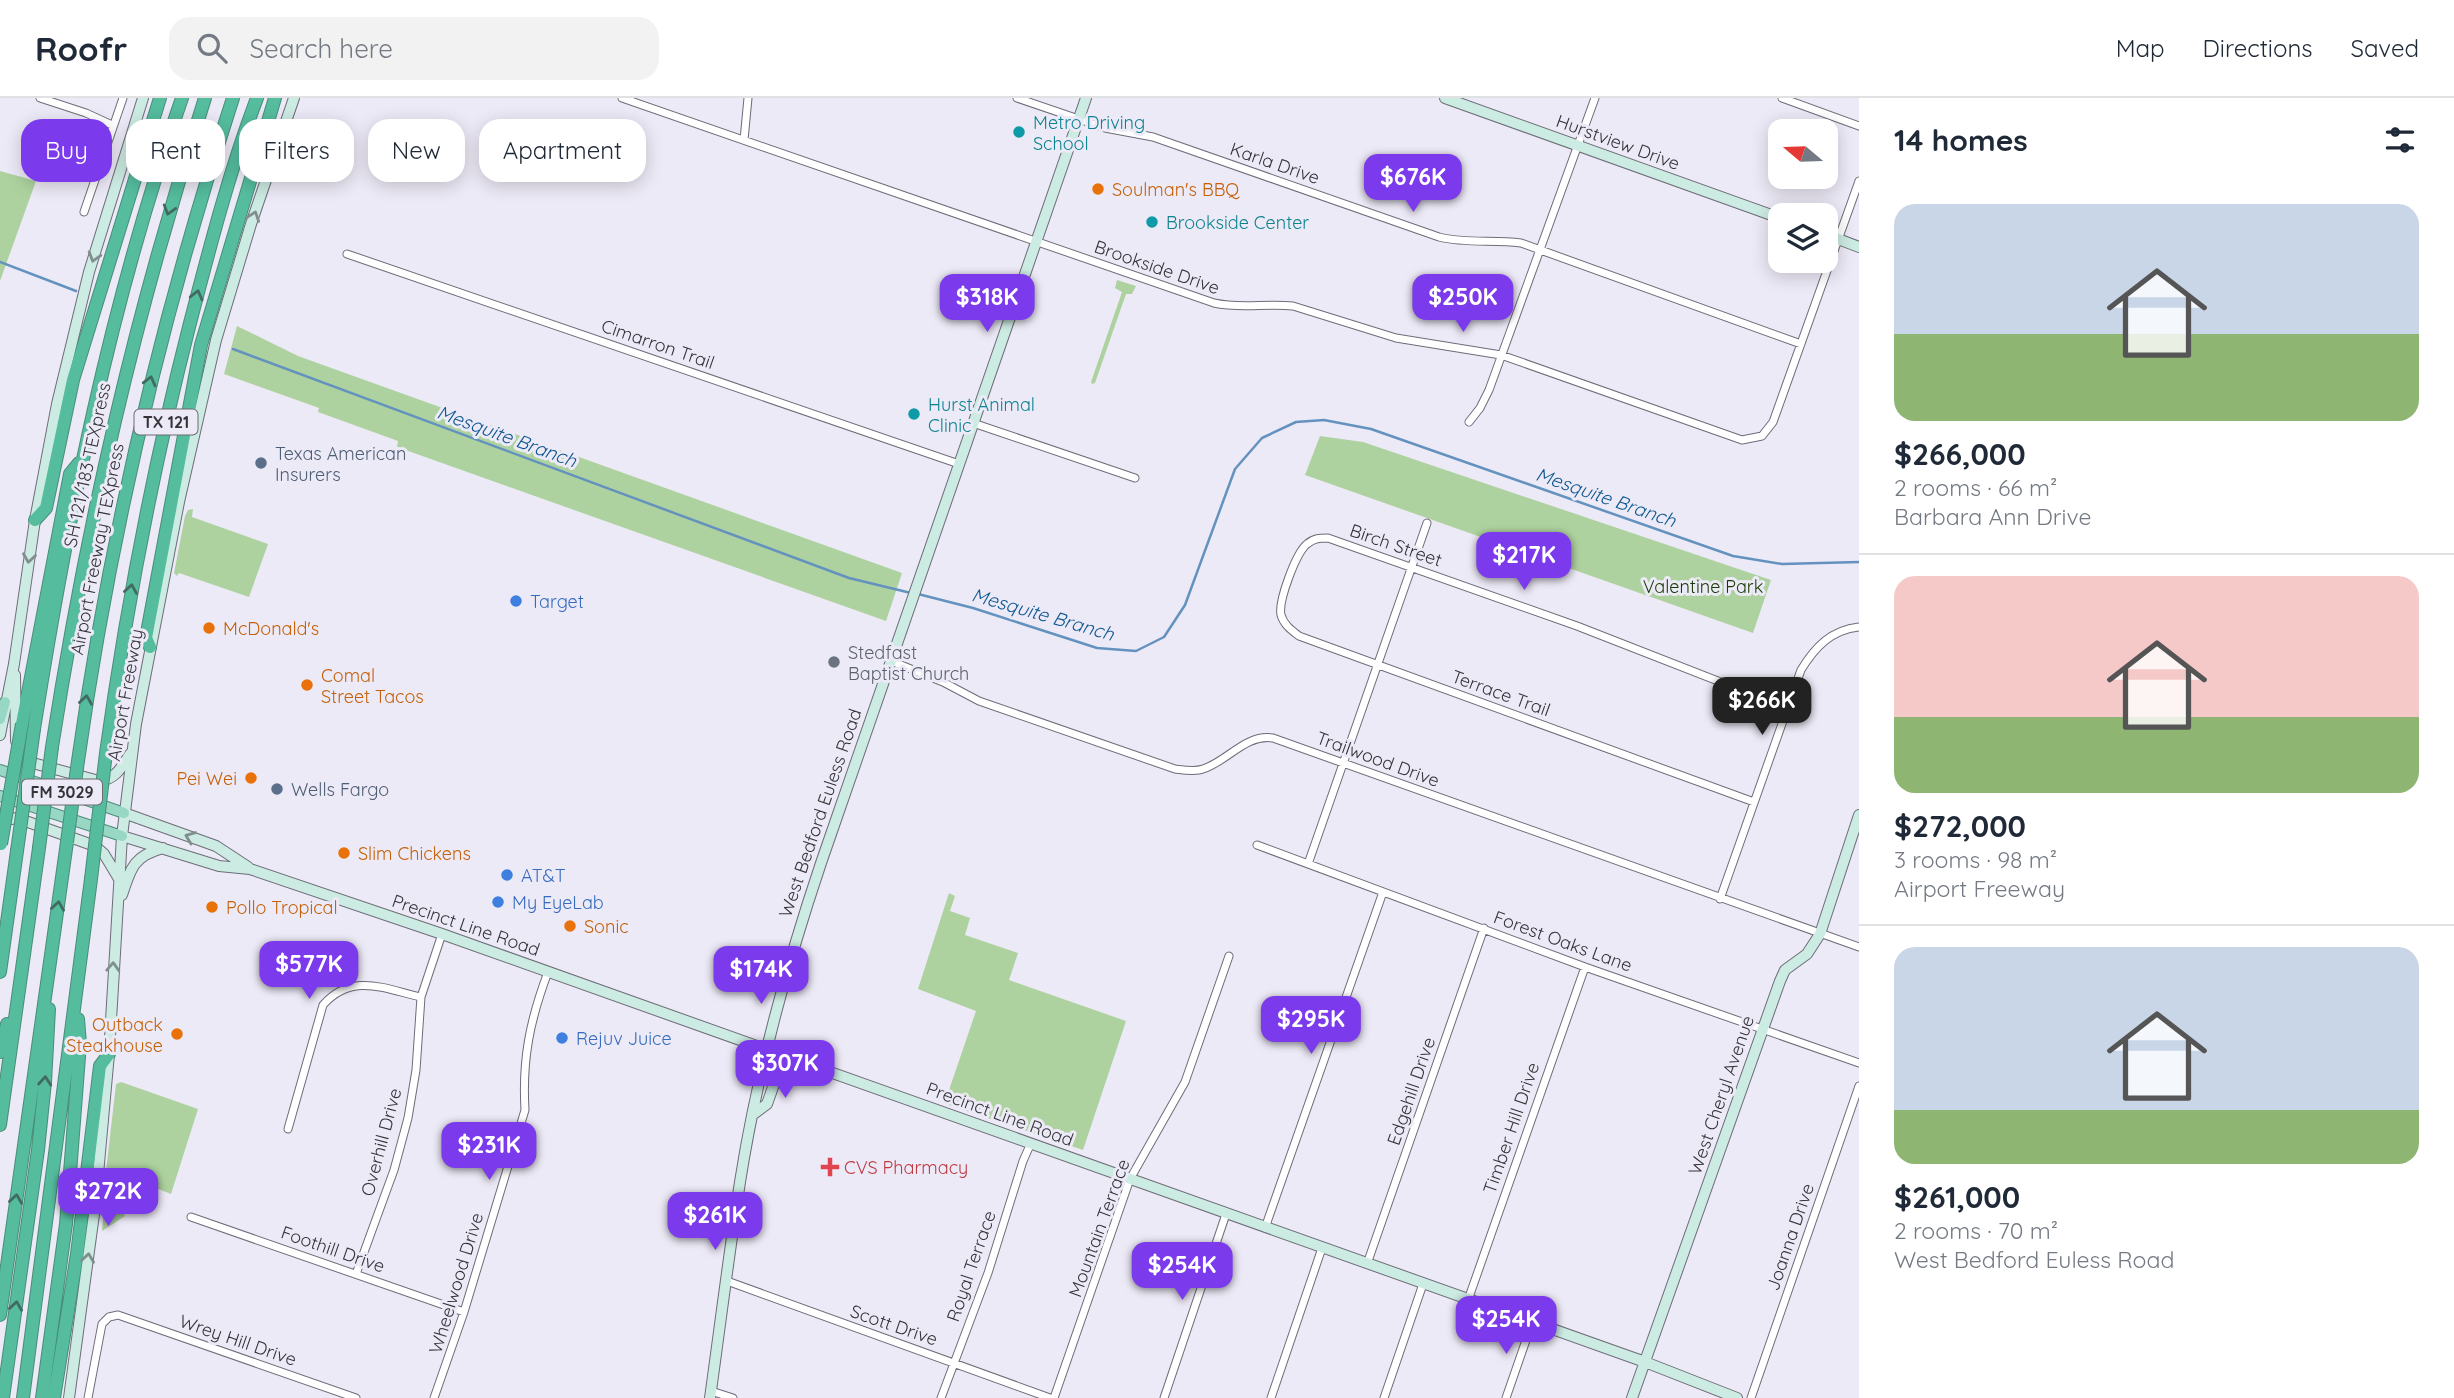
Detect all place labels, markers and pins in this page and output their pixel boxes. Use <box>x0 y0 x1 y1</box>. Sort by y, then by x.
place label: Metro Driving School <box>1033 111 1145 155</box>
marker: Metro Driving School <box>1011 124 1027 140</box>
pin: $676K <box>1364 155 1462 214</box>
place label: Soulman's BBQ <box>1112 178 1240 201</box>
marker: Soulman's BBQ <box>1090 181 1106 197</box>
place label: Brookside Center <box>1166 211 1309 234</box>
marker: Brookside Center <box>1144 214 1160 230</box>
pin: $318K <box>938 274 1036 334</box>
pin: $250K <box>1414 274 1512 334</box>
place label: Hurst Animal Clinic <box>928 393 1035 437</box>
marker: Hurst Animal Clinic <box>906 406 922 422</box>
place label: Texas American Insurers <box>275 442 406 486</box>
marker: Texas American Insurers <box>253 455 269 471</box>
pin: $217K <box>1475 532 1573 592</box>
place label: Target <box>530 590 584 613</box>
marker: Target <box>508 593 524 609</box>
place label: McDonald's <box>223 617 319 640</box>
marker: McDonald's <box>201 620 217 636</box>
place label: Stedfast Baptist Church <box>848 641 969 685</box>
marker: Stedfast Baptist Church <box>826 654 842 670</box>
place label: Comal Street Tacos <box>321 664 424 708</box>
marker: Comal Street Tacos <box>299 677 315 693</box>
pin: $266K <box>1713 678 1811 737</box>
place label: Pei Wei <box>176 767 237 790</box>
marker: Pei Wei <box>243 770 259 786</box>
place label: Wells Fargo <box>291 778 389 801</box>
marker: Wells Fargo <box>269 781 285 797</box>
place label: Slim Chickens <box>358 842 471 865</box>
marker: Slim Chickens <box>336 845 352 861</box>
place label: AT&T <box>521 864 566 887</box>
marker: AT&T <box>499 867 515 883</box>
place label: My EyeLab <box>512 891 604 914</box>
marker: My EyeLab <box>490 894 506 910</box>
place label: Pollo Tropical <box>226 896 338 919</box>
marker: Pollo Tropical <box>204 899 220 915</box>
place label: Sonic <box>584 915 629 938</box>
marker: Sonic <box>562 918 578 934</box>
pin: $577K <box>260 942 358 1001</box>
pin: $174K <box>712 946 810 1006</box>
pin: $295K <box>1262 996 1360 1056</box>
place label: Outback Steakhouse <box>66 1013 163 1057</box>
marker: Outback Steakhouse <box>169 1026 185 1042</box>
place label: Rejuv Juice <box>576 1027 672 1050</box>
marker: Rejuv Juice <box>554 1030 570 1046</box>
pin: $307K <box>736 1040 834 1100</box>
pin: $231K <box>440 1122 538 1182</box>
place label: CVS Pharmacy <box>844 1156 968 1179</box>
marker: CVS Pharmacy <box>822 1159 838 1175</box>
pin: $272K <box>59 1168 157 1228</box>
pin: $261K <box>666 1192 764 1252</box>
pin: $254K <box>1133 1242 1231 1302</box>
pin: $254K <box>1457 1296 1555 1356</box>

